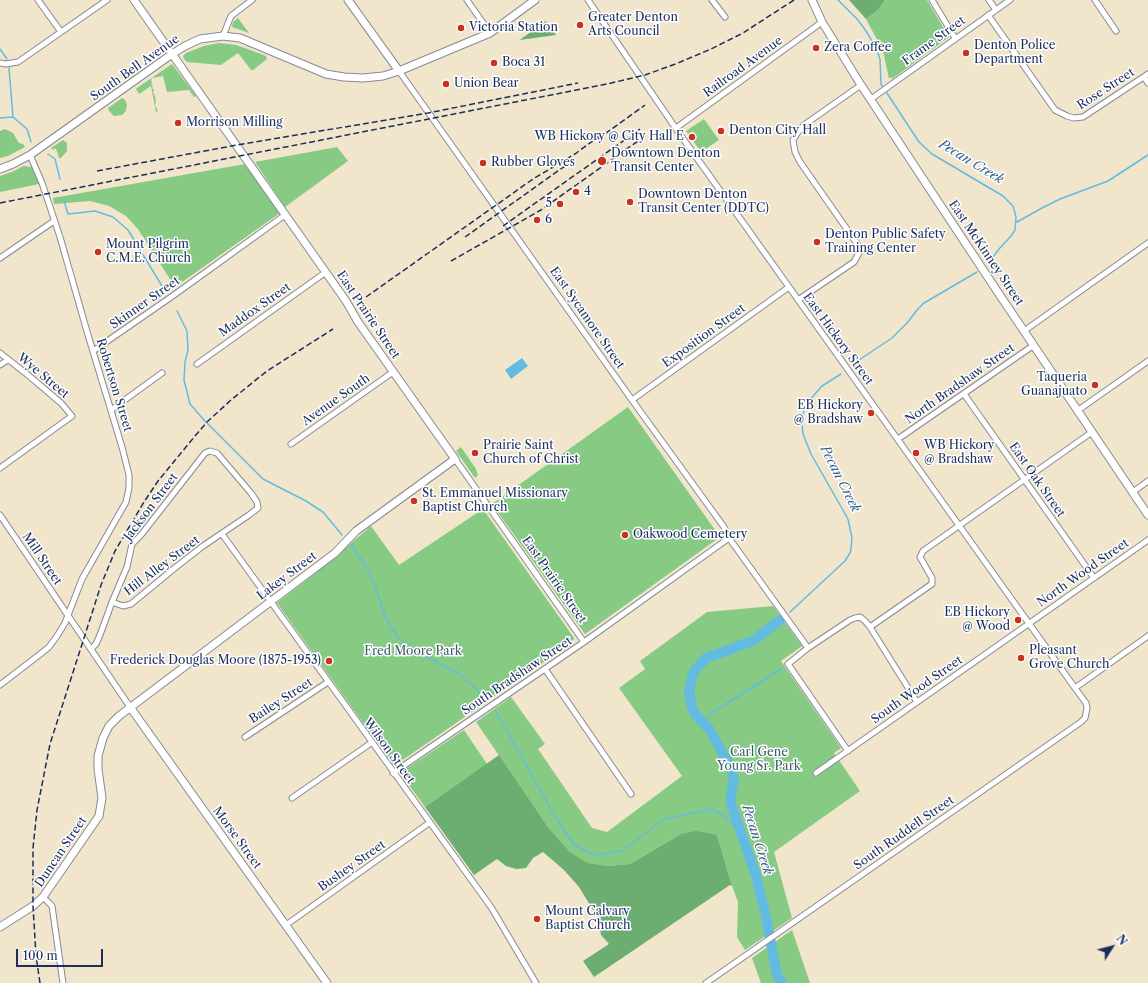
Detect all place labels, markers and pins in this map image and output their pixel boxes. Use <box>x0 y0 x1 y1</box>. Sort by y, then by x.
place label: Greater Denton Arts Council <box>588 11 678 39</box>
marker: Greater Denton Arts Council <box>575 20 585 30</box>
place label: Victoria Station <box>469 21 558 35</box>
marker: Victoria Station <box>456 23 466 33</box>
place label: Denton Police Department <box>974 39 1055 67</box>
place label: Zera Coffee <box>824 41 891 55</box>
marker: Zera Coffee <box>811 43 821 53</box>
marker: Denton Police Department <box>961 48 971 58</box>
place label: Boca 31 <box>502 56 545 70</box>
marker: Boca 31 <box>489 58 499 68</box>
place label: Union Bear <box>454 77 519 91</box>
marker: Union Bear <box>441 79 451 89</box>
place label: Morrison Milling <box>186 116 283 130</box>
marker: Morrison Milling <box>173 118 183 128</box>
place label: Denton City Hall <box>729 124 826 138</box>
marker: Denton City Hall <box>716 126 726 136</box>
place label: WB Hickory @ City Hall E <box>534 130 684 144</box>
marker: WB Hickory @ City Hall E <box>687 132 697 142</box>
place label: Downtown Denton Transit Center <box>611 147 720 175</box>
marker: Downtown Denton Transit Center <box>596 155 608 167</box>
place label: Rubber Gloves <box>491 156 575 170</box>
marker: Rubber Gloves <box>478 158 488 168</box>
place label: 4 <box>584 185 591 199</box>
marker: 4 <box>571 187 581 197</box>
place label: Downtown Denton Transit Center (DDTC) <box>638 188 769 216</box>
place label: 5 <box>545 197 552 211</box>
marker: Downtown Denton Transit Center (DDTC) <box>625 197 635 207</box>
marker: 5 <box>555 199 565 209</box>
place label: 6 <box>545 213 552 227</box>
marker: 6 <box>532 215 542 225</box>
place label: Denton Public Safety Training Center <box>825 228 946 256</box>
marker: Denton Public Safety Training Center <box>812 237 822 247</box>
place label: Mount Pilgrim C.M.E. Church <box>106 238 191 266</box>
marker: Mount Pilgrim C.M.E. Church <box>93 247 103 257</box>
place label: Taqueria Guanajuato <box>1021 371 1087 399</box>
marker: Taqueria Guanajuato <box>1090 380 1100 390</box>
place label: EB Hickory @ Bradshaw <box>794 399 863 427</box>
marker: EB Hickory @ Bradshaw <box>866 408 876 418</box>
place label: Prairie Saint Church of Christ <box>483 439 579 467</box>
place label: WB Hickory @ Bradshaw <box>924 439 995 467</box>
marker: Prairie Saint Church of Christ <box>470 448 480 458</box>
marker: WB Hickory @ Bradshaw <box>911 448 921 458</box>
place label: St. Emmanuel Missionary Baptist Church <box>422 487 568 515</box>
marker: St. Emmanuel Missionary Baptist Church <box>409 496 419 506</box>
place label: Oakwood Cemetery <box>633 528 747 542</box>
marker: Oakwood Cemetery <box>620 530 630 540</box>
place label: EB Hickory @ Wood <box>944 606 1010 634</box>
marker: EB Hickory @ Wood <box>1013 615 1023 625</box>
place label: Pleasant Grove Church <box>1029 644 1110 672</box>
marker: Pleasant Grove Church <box>1016 653 1026 663</box>
place label: Frederick Douglas Moore (1875-1953) <box>110 654 321 668</box>
marker: Frederick Douglas Moore (1875-1953) <box>324 656 334 666</box>
place label: Mount Calvary Baptist Church <box>545 905 630 933</box>
marker: Mount Calvary Baptist Church <box>532 914 542 924</box>

